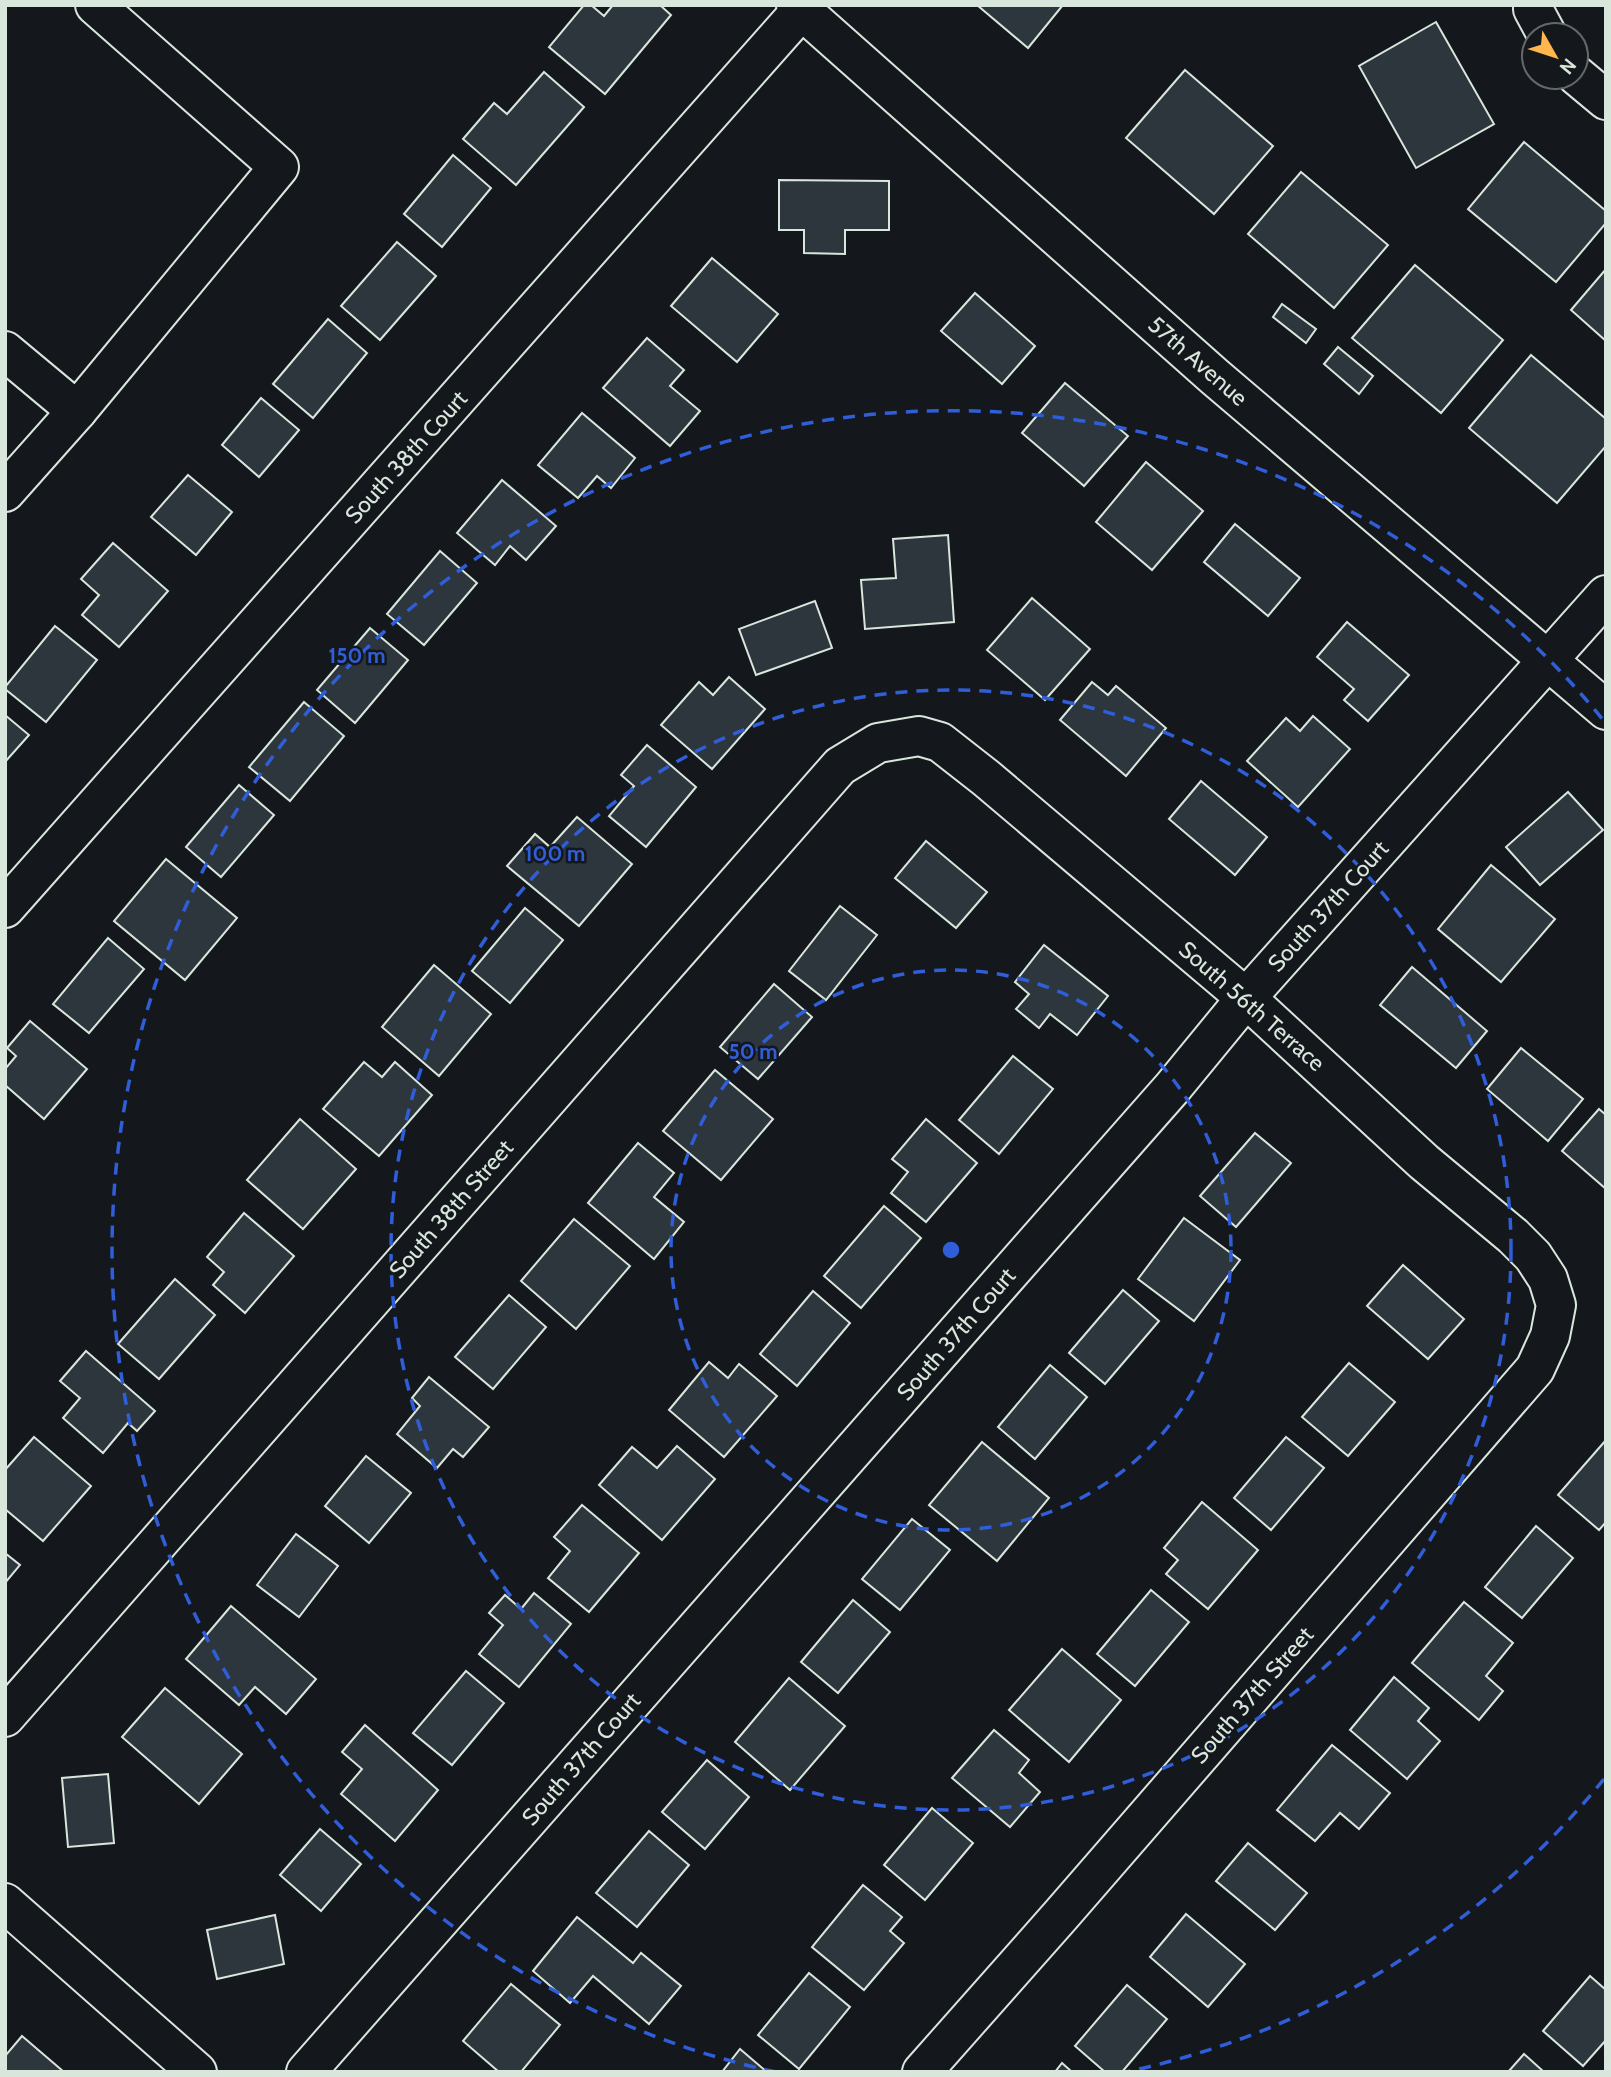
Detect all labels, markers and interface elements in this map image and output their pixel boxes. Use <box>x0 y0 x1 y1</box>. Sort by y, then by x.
north arrow <box>1520 21 1590 91</box>
text: N <box>1555 54 1581 79</box>
street label: 57th Avenue <box>1143 310 1254 412</box>
street label: South 38th Court <box>339 385 473 529</box>
text: 150 m <box>329 643 385 668</box>
street label: South 37th Court <box>1262 835 1394 977</box>
text: 100 m <box>525 841 585 866</box>
street label: South 56th Terrace <box>1173 935 1331 1077</box>
text: 50 m <box>728 1039 778 1064</box>
street label: South 38th Street <box>383 1134 519 1284</box>
centre of rings <box>939 1238 963 1262</box>
street label: South 37th Court <box>891 1262 1021 1406</box>
street label: South 37th Street <box>1185 1621 1319 1769</box>
street label: South 37th Court <box>516 1687 646 1831</box>

